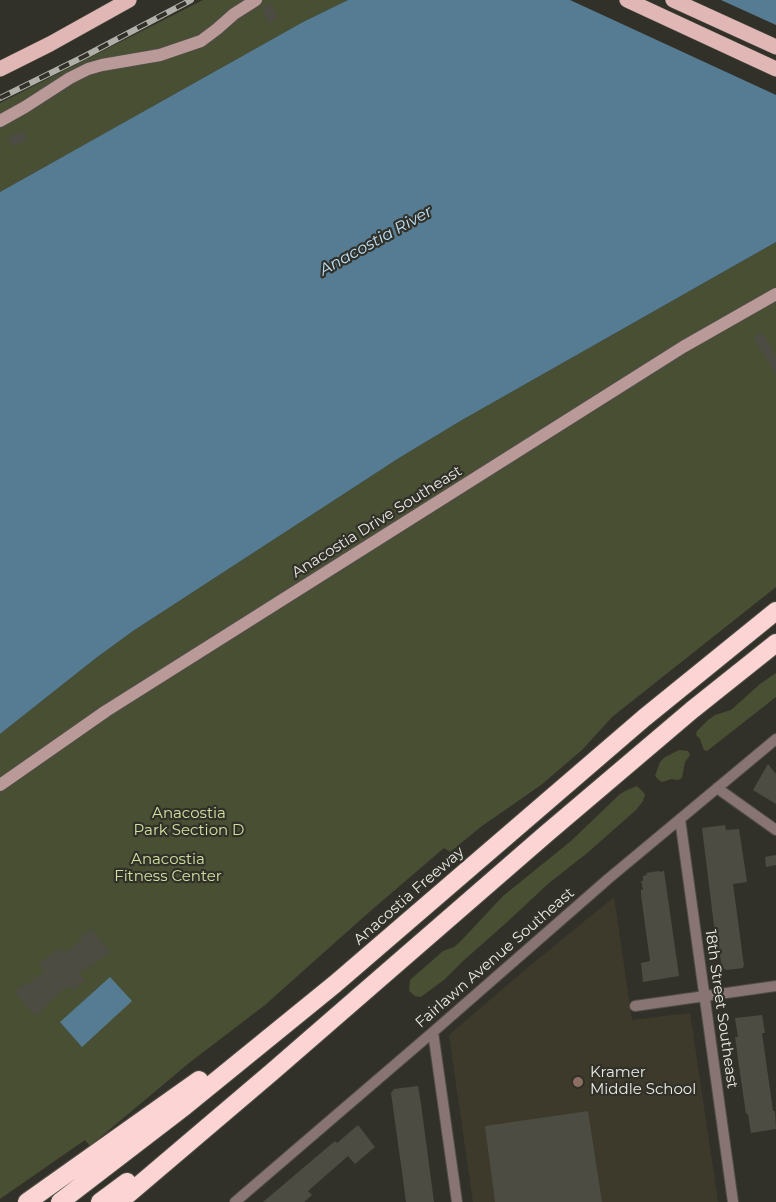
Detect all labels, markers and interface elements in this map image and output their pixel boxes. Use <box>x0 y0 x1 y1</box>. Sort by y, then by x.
water label: Anacostia River <box>316 202 436 280</box>
street label: Anacostia Drive Southeast <box>289 462 465 582</box>
park label: Anacostia Park Section D <box>133 805 245 840</box>
street label: Anacostia Freeway <box>350 843 468 949</box>
park label: Anacostia Fitness Center <box>114 851 222 886</box>
street label: Fairlawn Avenue Southeast <box>412 884 578 1032</box>
street label: 18th Street Southeast <box>701 928 741 1090</box>
place label: Kramer Middle School <box>590 1064 696 1099</box>
marker: Kramer Middle School <box>571 1075 585 1089</box>

